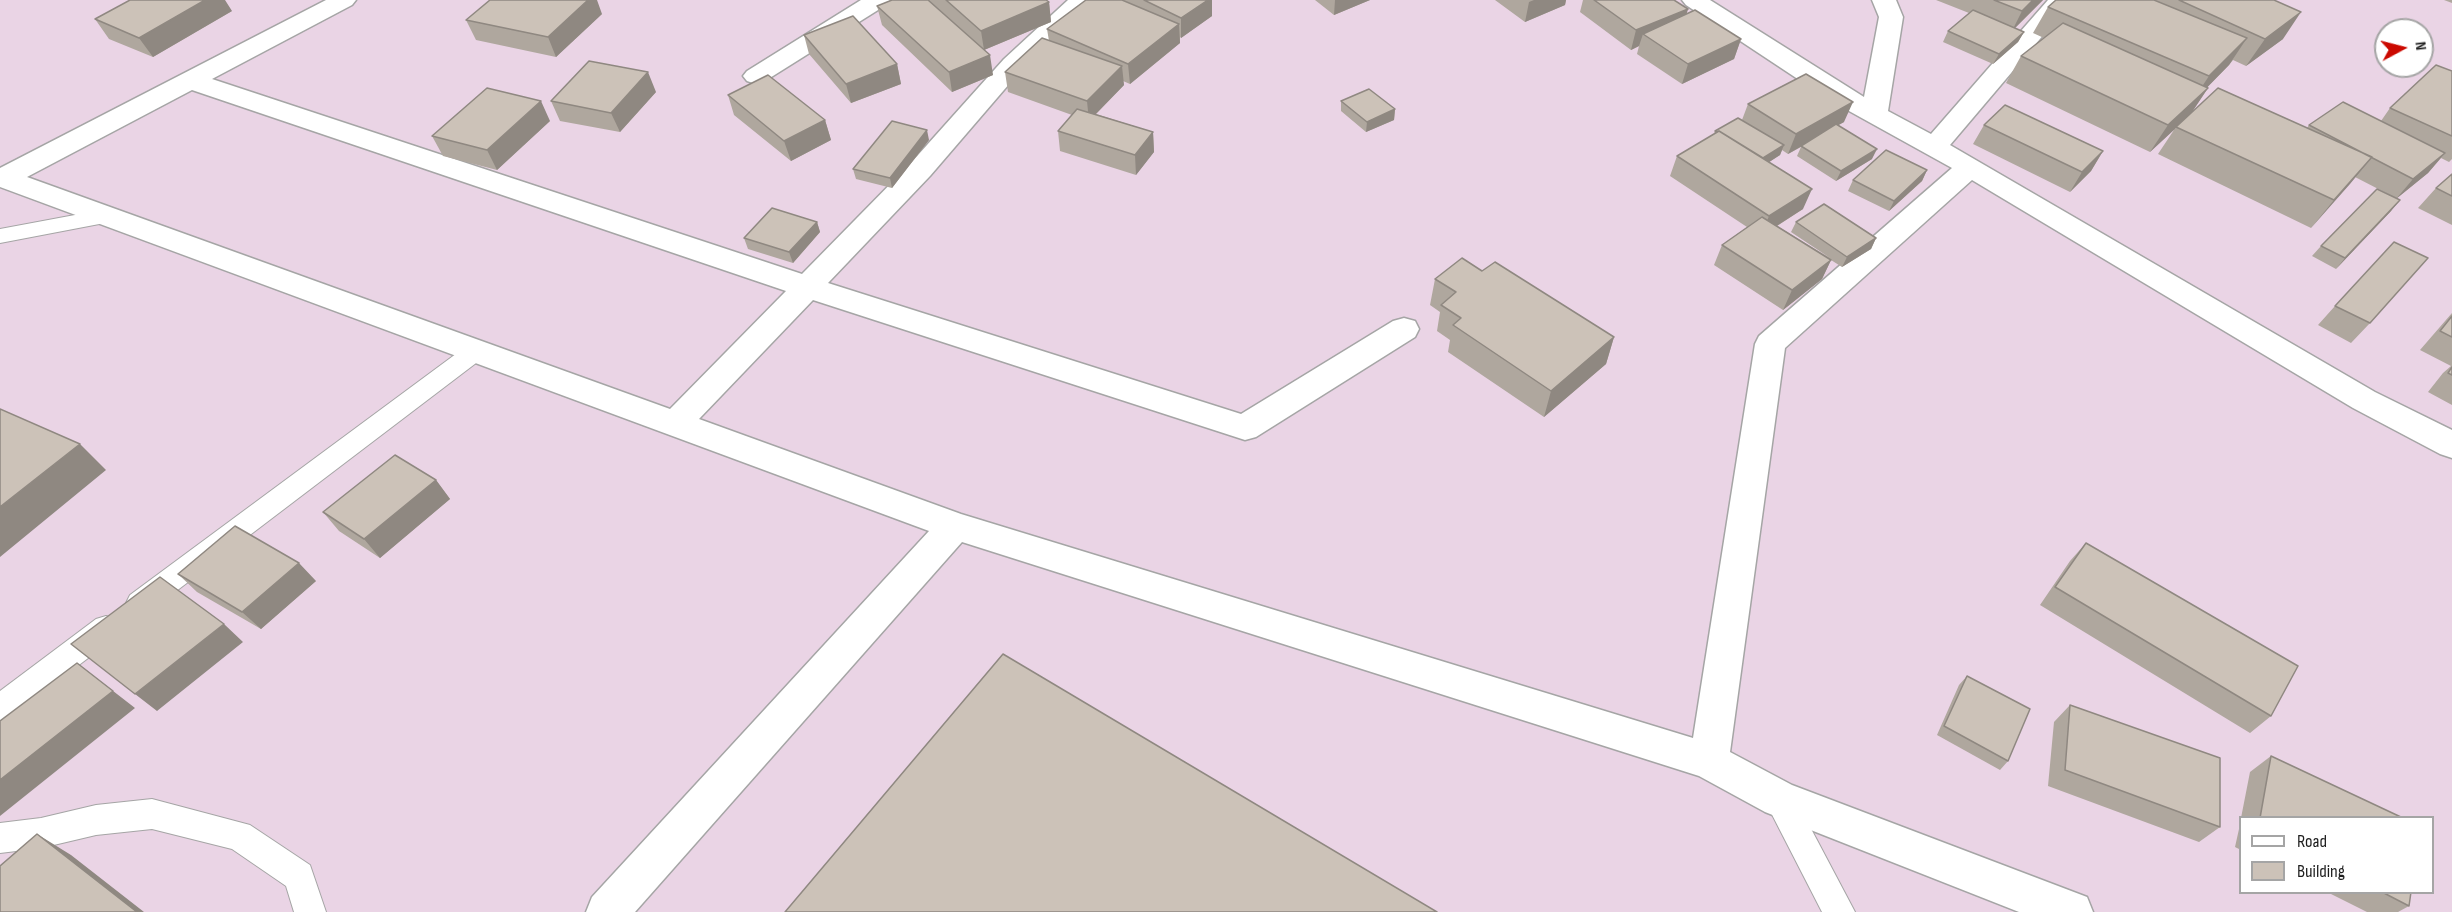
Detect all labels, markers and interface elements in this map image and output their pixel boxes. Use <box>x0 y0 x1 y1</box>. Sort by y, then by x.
north arrow <box>2374 18 2434 78</box>
text: N <box>2410 41 2430 51</box>
legend <box>2239 816 2434 894</box>
text: Road <box>2297 831 2327 852</box>
text: Building <box>2297 861 2345 882</box>

